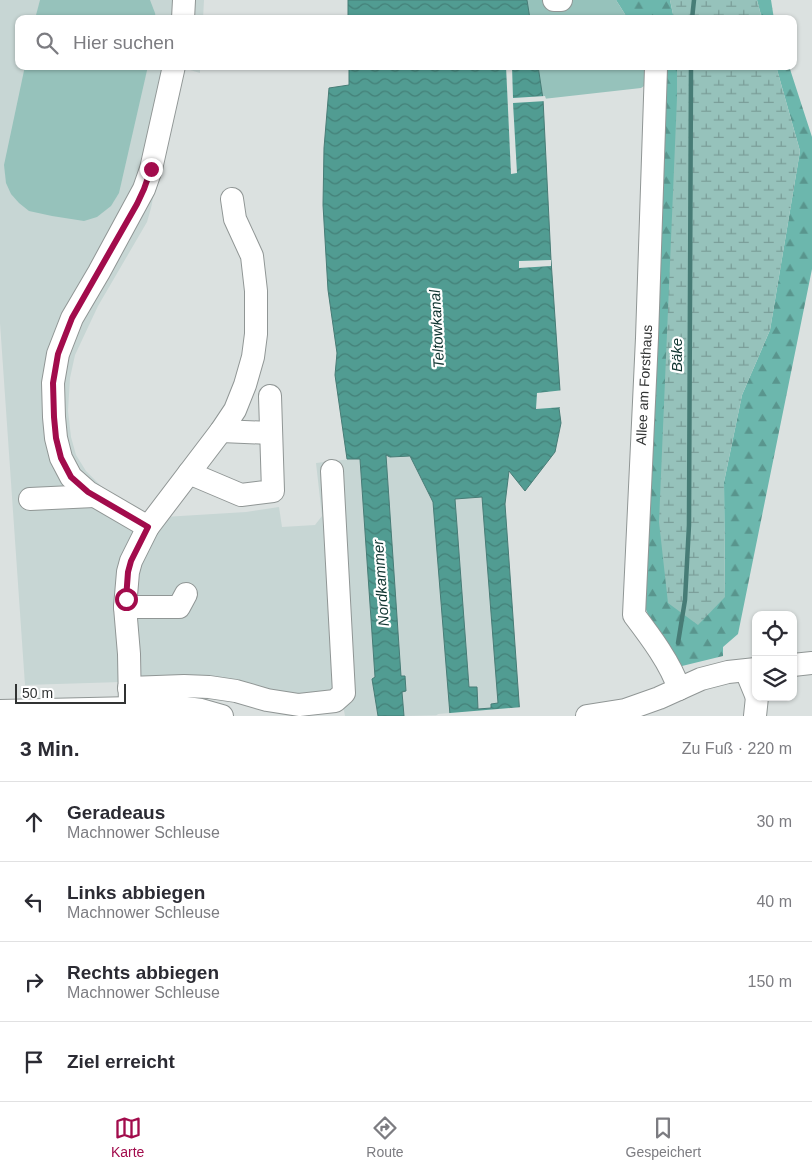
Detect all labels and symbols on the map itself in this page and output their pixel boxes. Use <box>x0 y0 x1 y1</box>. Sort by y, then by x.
route end <box>140 158 163 181</box>
water label: Teltowkanal <box>426 289 447 369</box>
street label: Allee am Forsthaus <box>633 324 655 446</box>
water label: Bäke <box>668 338 685 372</box>
water label: Nordkammer <box>369 538 392 627</box>
route start <box>115 588 138 611</box>
scale bar <box>15 681 126 704</box>

